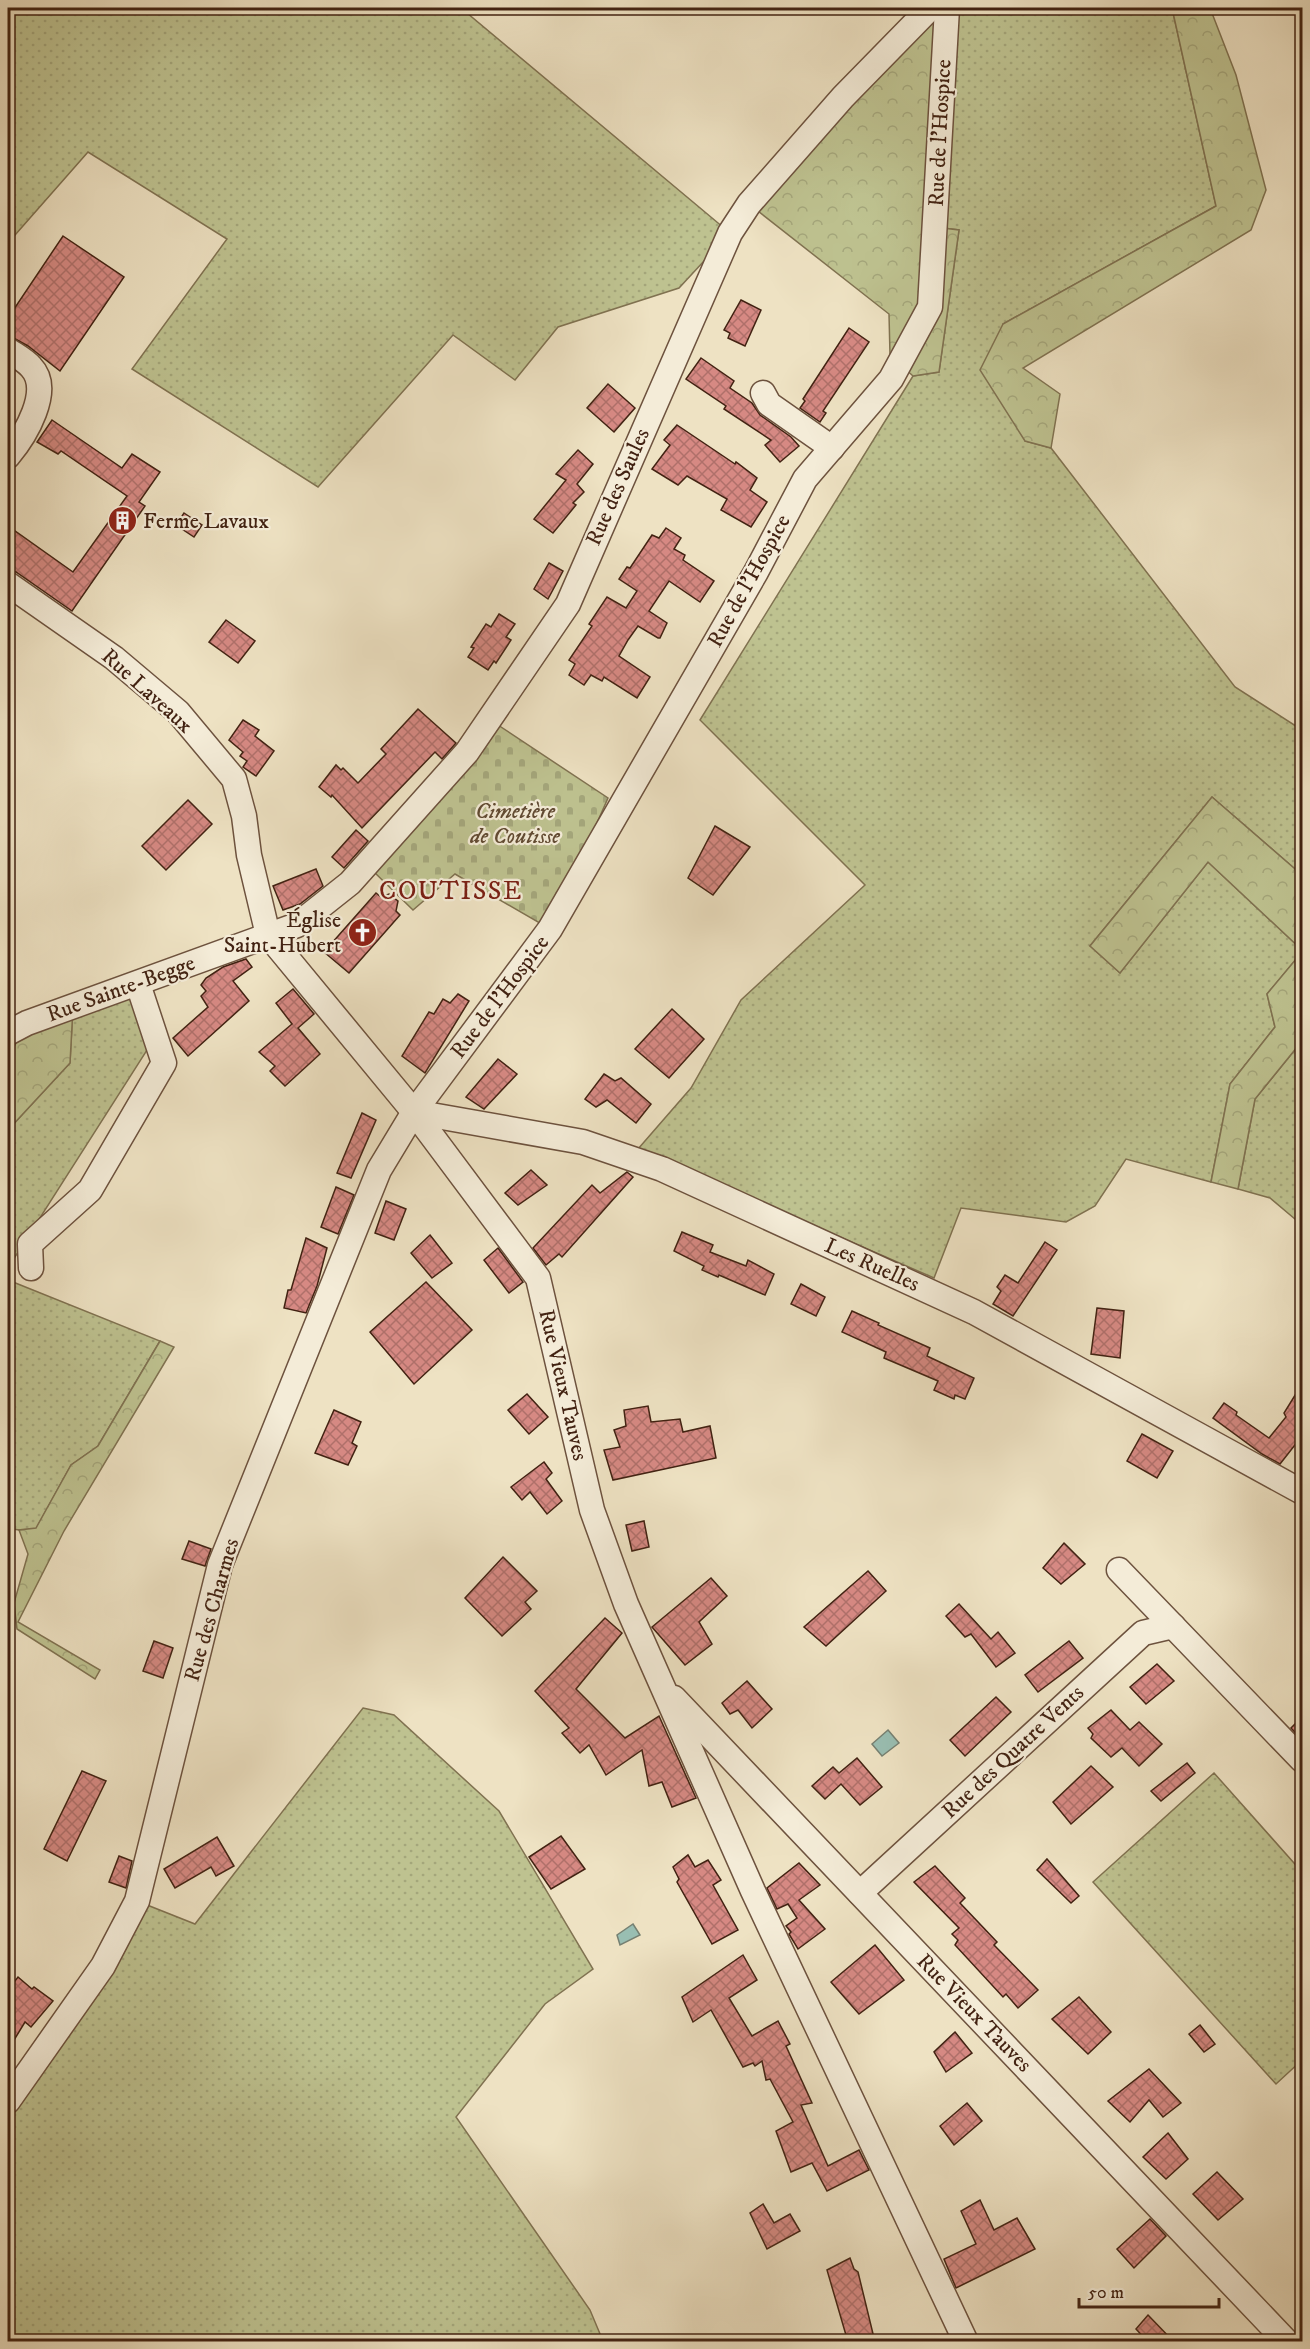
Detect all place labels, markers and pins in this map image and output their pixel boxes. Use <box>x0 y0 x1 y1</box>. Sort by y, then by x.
building icon: Ferme Lavaux <box>106 505 138 537</box>
place label: Ferme Lavaux <box>143 508 269 535</box>
place label: Église Saint-Hubert <box>224 907 341 959</box>
church icon: Église Saint-Hubert <box>346 917 378 949</box>

